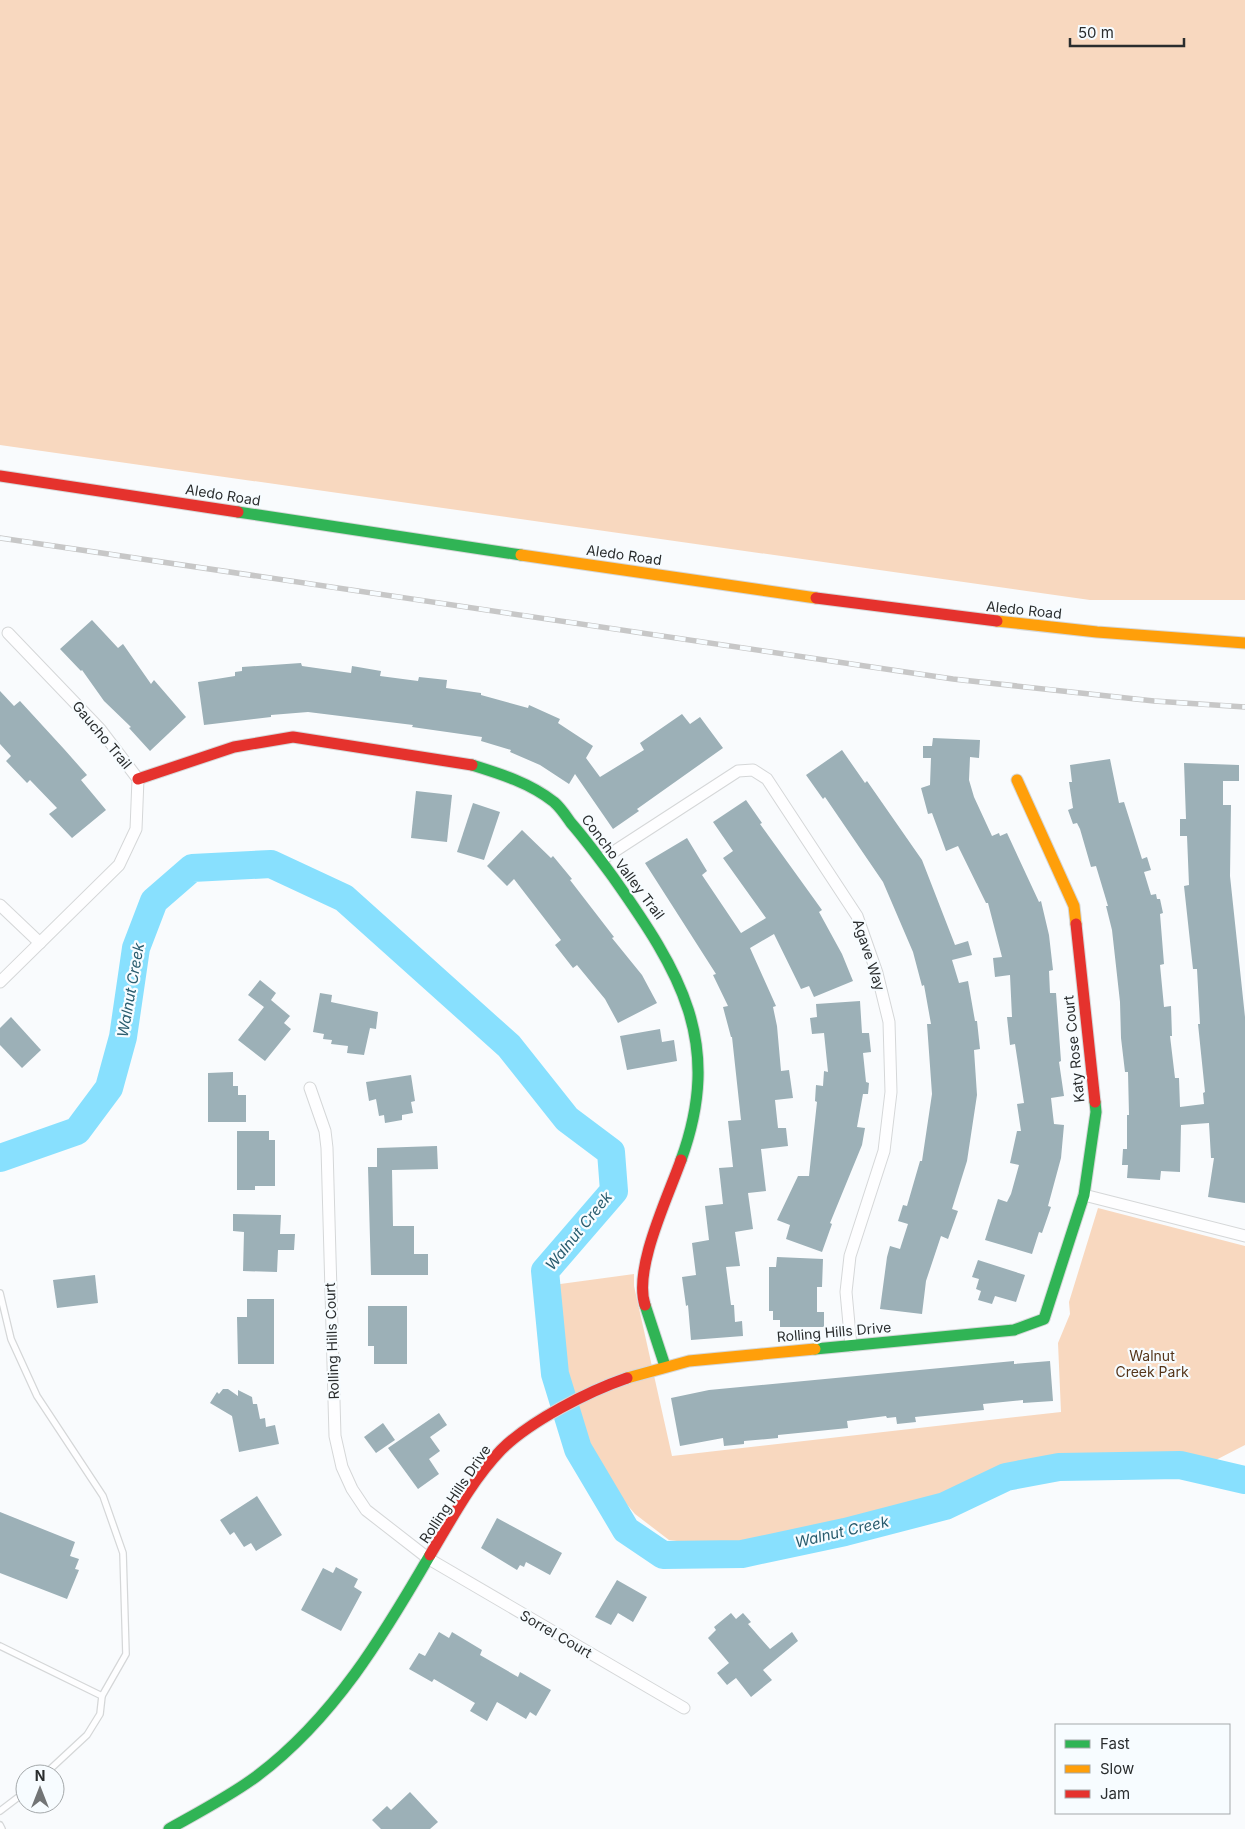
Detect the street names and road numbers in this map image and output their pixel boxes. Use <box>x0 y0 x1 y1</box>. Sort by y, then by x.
street label: Aledo Road <box>184 480 262 509</box>
street label: Aledo Road <box>585 541 663 568</box>
street label: Aledo Road <box>985 597 1063 622</box>
street label: Gaucho Trail <box>69 697 136 772</box>
street label: Concho Valley Trail <box>578 811 668 923</box>
street label: Agave Way <box>850 917 889 993</box>
street label: Katy Rose Court <box>1059 994 1088 1103</box>
street label: Rolling Hills Court <box>321 1282 342 1400</box>
street label: Rolling Hills Drive <box>776 1318 892 1345</box>
street label: Rolling Hills Drive <box>415 1441 494 1546</box>
street label: Sorrel Court <box>517 1606 596 1661</box>

